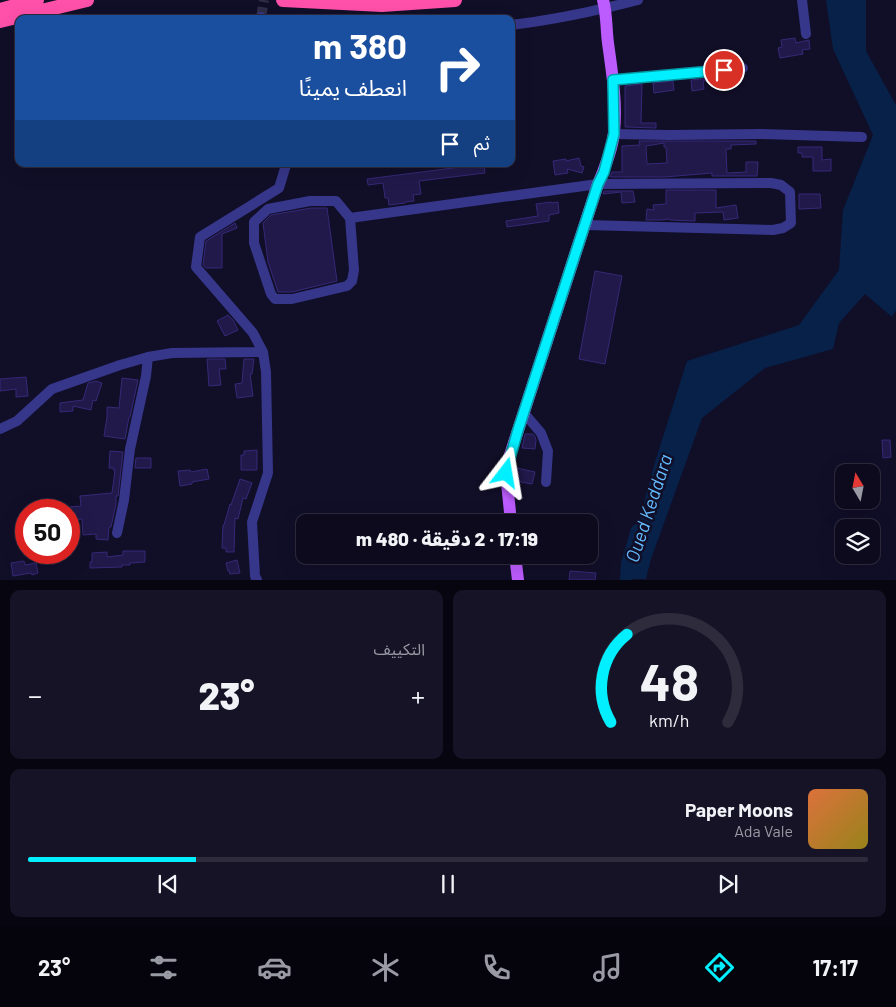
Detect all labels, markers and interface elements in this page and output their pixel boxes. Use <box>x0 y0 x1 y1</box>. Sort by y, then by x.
text: 380 m <box>313 24 407 66</box>
icon: right <box>425 35 490 100</box>
pin <box>703 49 745 91</box>
icon: arrive <box>710 56 738 84</box>
text: انعطف يمينًا <box>299 74 407 100</box>
icon: arrive <box>436 130 464 158</box>
text: ثم <box>474 131 490 154</box>
position arrow <box>479 446 531 498</box>
water label: Oued Keddara <box>620 451 676 565</box>
north arrow <box>835 464 880 509</box>
map controls <box>835 464 880 564</box>
speed limit sign: 50 <box>15 499 80 564</box>
button: layers <box>835 519 880 564</box>
text: 17:19 · 2 دقيقة · 480 m <box>356 527 538 550</box>
text: التكييف <box>373 639 425 658</box>
text: 48 <box>640 649 699 711</box>
text: 23° <box>199 672 254 718</box>
text: − <box>28 678 42 712</box>
text: + <box>411 678 425 712</box>
text: km/h <box>649 709 690 731</box>
text: Paper Moons <box>685 798 793 821</box>
text: Ada Vale <box>734 821 793 840</box>
icon: previous <box>154 870 182 898</box>
icon: pause <box>434 870 462 898</box>
icon: next <box>714 870 742 898</box>
icon: filters <box>146 950 181 985</box>
icon: car <box>257 950 292 985</box>
icon: climate <box>368 950 403 985</box>
icon: phone <box>479 950 514 985</box>
icon: music <box>590 950 625 985</box>
icon: directions <box>702 950 737 985</box>
text: 23° <box>38 954 70 980</box>
text: 17:17 <box>813 954 858 980</box>

